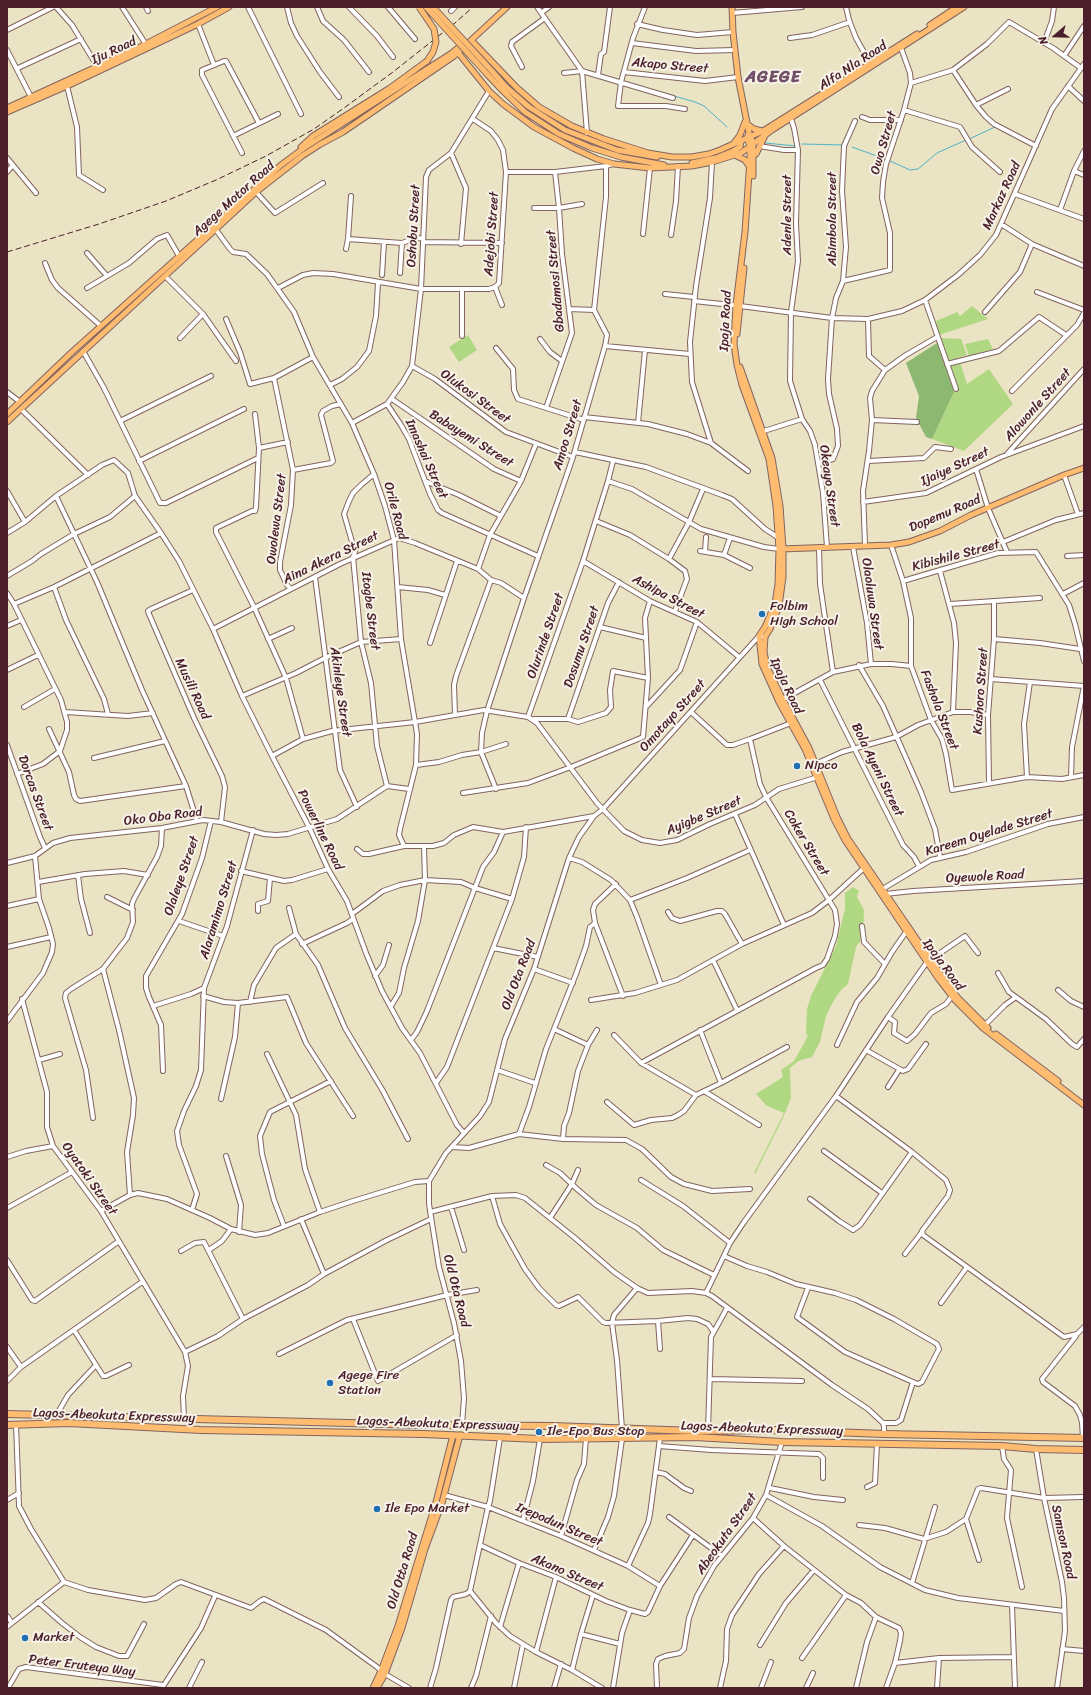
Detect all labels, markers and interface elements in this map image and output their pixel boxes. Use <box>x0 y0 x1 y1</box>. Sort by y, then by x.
north arrow <box>1035 16 1075 56</box>
text: N <box>1033 33 1053 47</box>
street label: Iju Road <box>89 34 139 68</box>
street label: Alfa Nla Road <box>816 38 890 94</box>
street label: Akapo Street <box>631 55 709 77</box>
district label: AGEGE <box>745 68 801 88</box>
street label: Owo Street <box>868 110 900 176</box>
street label: Agege Motor Road <box>190 158 278 240</box>
street label: Markaz Road <box>979 159 1025 233</box>
street label: Abimbola Street <box>825 172 841 266</box>
street label: Adenle Street <box>780 175 796 255</box>
street label: Oshobu Street <box>404 184 424 268</box>
street label: Adejobi Street <box>481 191 503 277</box>
street label: Gbadamosi Street <box>544 229 568 333</box>
street label: Ipaja Road <box>717 290 735 352</box>
street label: Alowonle Street <box>1001 365 1075 445</box>
street label: Olukosi Street <box>437 366 513 428</box>
street label: Amoo Street <box>550 398 586 472</box>
street label: Babayemi Street <box>426 407 516 471</box>
street label: Imashai Street <box>401 417 451 501</box>
street label: Okeayo Street <box>816 444 842 528</box>
street label: Ijaiye Street <box>918 444 992 490</box>
street label: Owolewa Street <box>264 473 290 565</box>
street label: Orile Road <box>380 480 410 542</box>
street label: Dopemu Road <box>907 492 983 536</box>
street label: Aina Akera Street <box>281 528 381 588</box>
street label: Kibishile Street <box>910 537 1002 575</box>
street label: Olaoluwa Street <box>858 557 886 651</box>
street label: Itogbe Street <box>357 571 383 651</box>
street label: Ashipa Street <box>629 571 707 623</box>
street label: Olurinde Street <box>524 591 568 681</box>
place label: Folbim High School <box>770 599 838 630</box>
street label: Dosumu Street <box>561 604 603 690</box>
marker: Folbim High School <box>757 609 767 619</box>
street label: Akinleye Street <box>326 646 354 738</box>
street label: Kushoro Street <box>970 647 992 735</box>
street label: Ipaja Road <box>766 655 806 717</box>
street label: Musili Road <box>171 656 213 722</box>
street label: Fashola Street <box>917 668 961 752</box>
street label: Omotayo Street <box>637 677 709 755</box>
street label: Bola Ayeni Street <box>848 721 906 819</box>
street label: Dorcas Street <box>14 753 56 833</box>
place label: Nipco <box>805 758 838 774</box>
marker: Nipco <box>792 761 802 771</box>
street label: Powerline Road <box>294 787 346 873</box>
street label: Ayigbe Street <box>664 793 744 839</box>
street label: Oko Oba Road <box>123 804 203 830</box>
street label: Kareem Oyelade Street <box>923 806 1055 860</box>
street label: Coker Street <box>780 807 832 879</box>
street label: Olaleye Street <box>161 834 203 918</box>
street label: Alaramimo Street <box>197 859 241 961</box>
street label: Oyewole Road <box>945 867 1025 887</box>
street label: Ipaja Road <box>919 936 967 994</box>
street label: Old Ota Road <box>498 938 540 1012</box>
street label: Oyatoki Street <box>58 1139 120 1219</box>
street label: Old Ota Road <box>439 1253 473 1329</box>
place label: Agege Fire Station <box>338 1368 399 1399</box>
marker: Agege Fire Station <box>325 1378 335 1388</box>
street label: Lagos-Abeokuta Expressway <box>33 1405 195 1427</box>
street label: Lagos-Abeokuta Expressway <box>357 1413 519 1435</box>
street label: Lagos-Abeokuta Expressway <box>681 1418 843 1440</box>
place label: Ile-Epo Bus Stop <box>547 1424 644 1440</box>
marker: Ile-Epo Bus Stop <box>534 1427 544 1437</box>
street label: Abeokuta Street <box>693 1490 761 1578</box>
street label: Irepodun Street <box>513 1500 605 1550</box>
place label: Ile Epo Market <box>385 1501 469 1517</box>
street label: Samson Road <box>1048 1503 1078 1581</box>
marker: Ile Epo Market <box>372 1504 382 1514</box>
street label: Old Otta Road <box>384 1531 422 1611</box>
street label: Akano Street <box>529 1551 605 1595</box>
place label: Market <box>33 1630 74 1646</box>
marker: Market <box>20 1633 30 1643</box>
street label: Peter Eruteya Way <box>28 1652 136 1680</box>

